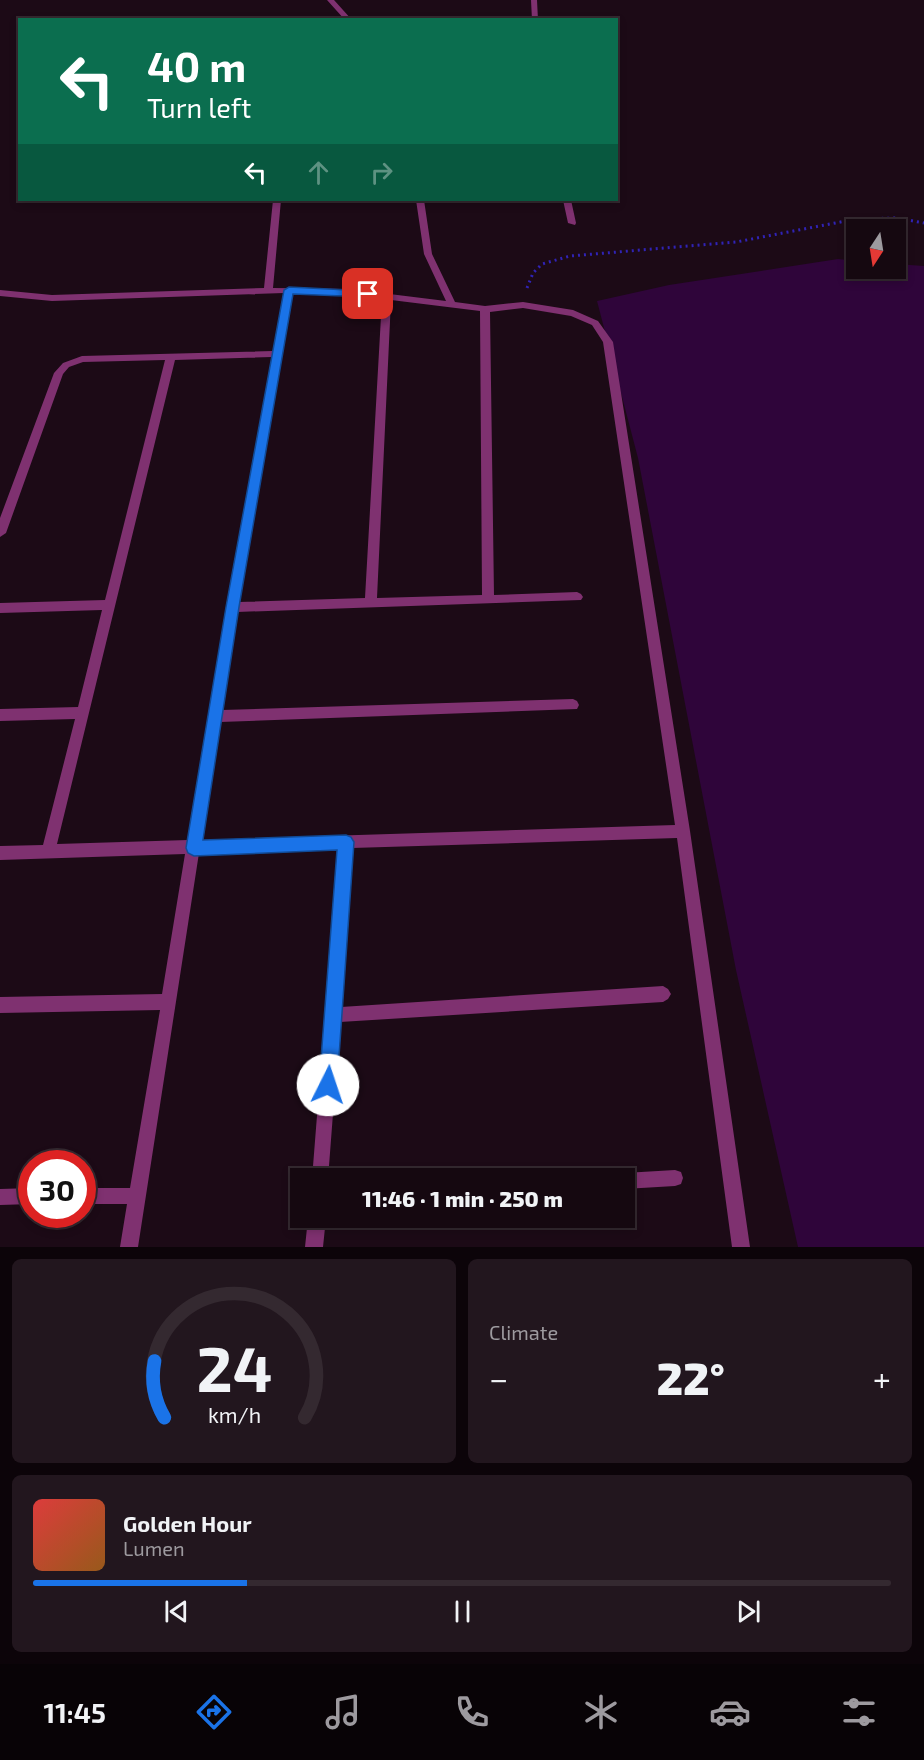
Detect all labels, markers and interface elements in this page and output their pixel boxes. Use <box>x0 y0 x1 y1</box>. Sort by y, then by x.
text: 40 m <box>147 40 246 90</box>
icon: left <box>48 42 126 120</box>
text: Turn left <box>147 91 251 123</box>
icon: left <box>239 156 272 189</box>
icon: ahead <box>302 156 335 189</box>
icon: right <box>365 156 398 189</box>
north arrow <box>846 219 906 279</box>
map controls <box>846 219 906 279</box>
pin <box>342 268 393 319</box>
icon: arrive <box>351 277 384 310</box>
position arrow <box>296 1053 360 1117</box>
speed limit sign: 30 <box>18 1150 96 1228</box>
text: 11:46 · 1 min · 250 m <box>362 1185 563 1211</box>
text: Climate <box>489 1320 558 1344</box>
text: 24 <box>196 1330 272 1405</box>
text: 22° <box>656 1350 725 1404</box>
text: − <box>489 1358 508 1398</box>
text: + <box>873 1358 891 1398</box>
text: km/h <box>207 1402 261 1427</box>
text: Golden Hour <box>123 1510 252 1536</box>
text: Lumen <box>123 1536 185 1560</box>
icon: previous <box>160 1595 193 1628</box>
icon: pause <box>446 1595 479 1628</box>
icon: next <box>732 1595 765 1628</box>
icon: directions <box>193 1691 235 1733</box>
icon: music <box>322 1691 364 1733</box>
icon: phone <box>451 1691 493 1733</box>
icon: climate <box>580 1691 622 1733</box>
icon: car <box>709 1691 751 1733</box>
icon: filters <box>838 1691 880 1733</box>
text: 11:45 <box>44 1696 106 1728</box>

